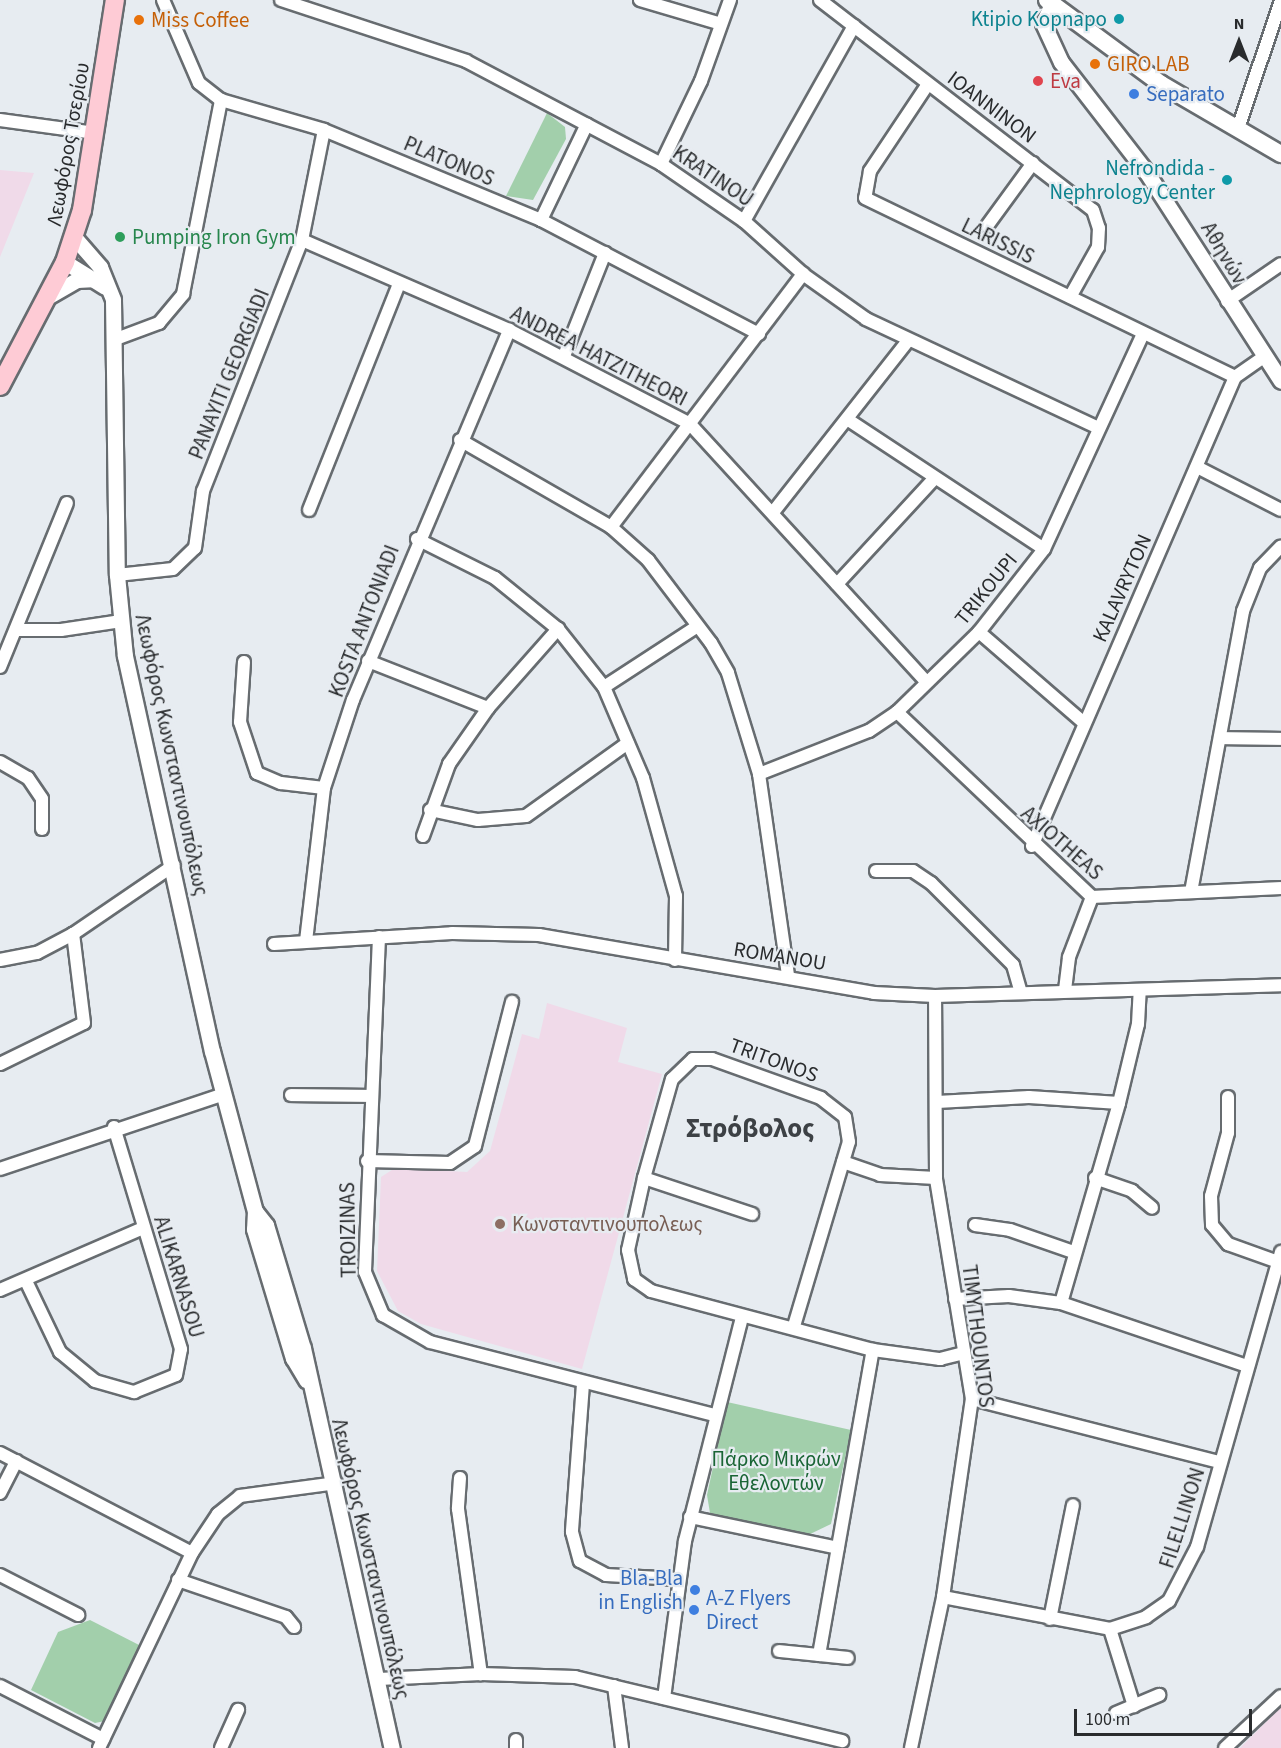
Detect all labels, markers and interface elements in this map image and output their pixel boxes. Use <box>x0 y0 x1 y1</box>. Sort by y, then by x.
place label: Ktipio Kopnapo <box>971 6 1107 32</box>
place label: Miss Coffee <box>151 7 249 33</box>
marker: Ktipio Kopnapo <box>1112 12 1126 26</box>
north arrow <box>1209 12 1269 72</box>
marker: Miss Coffee <box>132 13 146 27</box>
text: N <box>1234 13 1244 35</box>
place label: GIRO LAB <box>1107 51 1190 77</box>
marker: GIRO LAB <box>1088 57 1102 71</box>
street label: Λεωφόρος Τσερίου <box>41 60 95 228</box>
street label: IOANNINON <box>943 65 1041 149</box>
place label: Eva <box>1050 68 1081 94</box>
marker: Eva <box>1031 74 1045 88</box>
place label: Separato <box>1146 81 1225 107</box>
marker: Separato <box>1127 87 1141 101</box>
street label: PLATONOS <box>400 131 498 191</box>
street label: KRATINOU <box>668 140 758 212</box>
place label: Nefrondida - Nephrology Center <box>1049 155 1215 205</box>
marker: Nefrondida - Nephrology Center <box>1220 173 1234 187</box>
street label: LARISSIS <box>957 213 1039 269</box>
street label: Αθηνών <box>1196 217 1252 289</box>
place label: Pumping Iron Gym <box>132 224 296 250</box>
marker: Pumping Iron Gym <box>113 230 127 244</box>
street label: PANAYITI GEORGIADI <box>183 285 275 463</box>
street label: ANDREA HATZITHEORI <box>506 301 692 411</box>
street label: KALAVRYTON <box>1087 530 1157 646</box>
street label: KOSTA ANTONIADI <box>323 541 405 701</box>
street label: TRIKOUPI <box>949 548 1023 630</box>
street label: Λεωφόρος Κωνσταντινουπόλεως <box>130 612 214 898</box>
street label: AXIOTHEAS <box>1016 801 1108 885</box>
street label: ROMANOU <box>732 936 828 976</box>
street label: TRITONOS <box>726 1032 822 1088</box>
district label: Στρόβολος <box>686 1113 814 1145</box>
street label: TROIZINAS <box>335 1182 361 1278</box>
place label: Κωνσταντινουπολεως <box>512 1211 703 1237</box>
street label: ALIKARNASOU <box>149 1213 209 1341</box>
marker: Κωνσταντινουπολεως <box>493 1217 507 1231</box>
street label: TIMYTHOUNTOS <box>957 1263 999 1409</box>
street label: Λεωφόρος Κωνσταντινουπόλεως <box>326 1416 416 1702</box>
park label: Πάρκο Μικρών Εθελοντών <box>711 1446 841 1496</box>
street label: FILELLINON <box>1154 1465 1210 1571</box>
place label: Bla-Bla in English <box>598 1565 683 1615</box>
marker: Bla-Bla in English <box>688 1583 702 1597</box>
place label: A-Z Flyers Direct <box>706 1585 791 1635</box>
marker: A-Z Flyers Direct <box>687 1603 701 1617</box>
scale bar <box>1077 1697 1256 1735</box>
text: 100 m <box>1085 1707 1130 1732</box>

